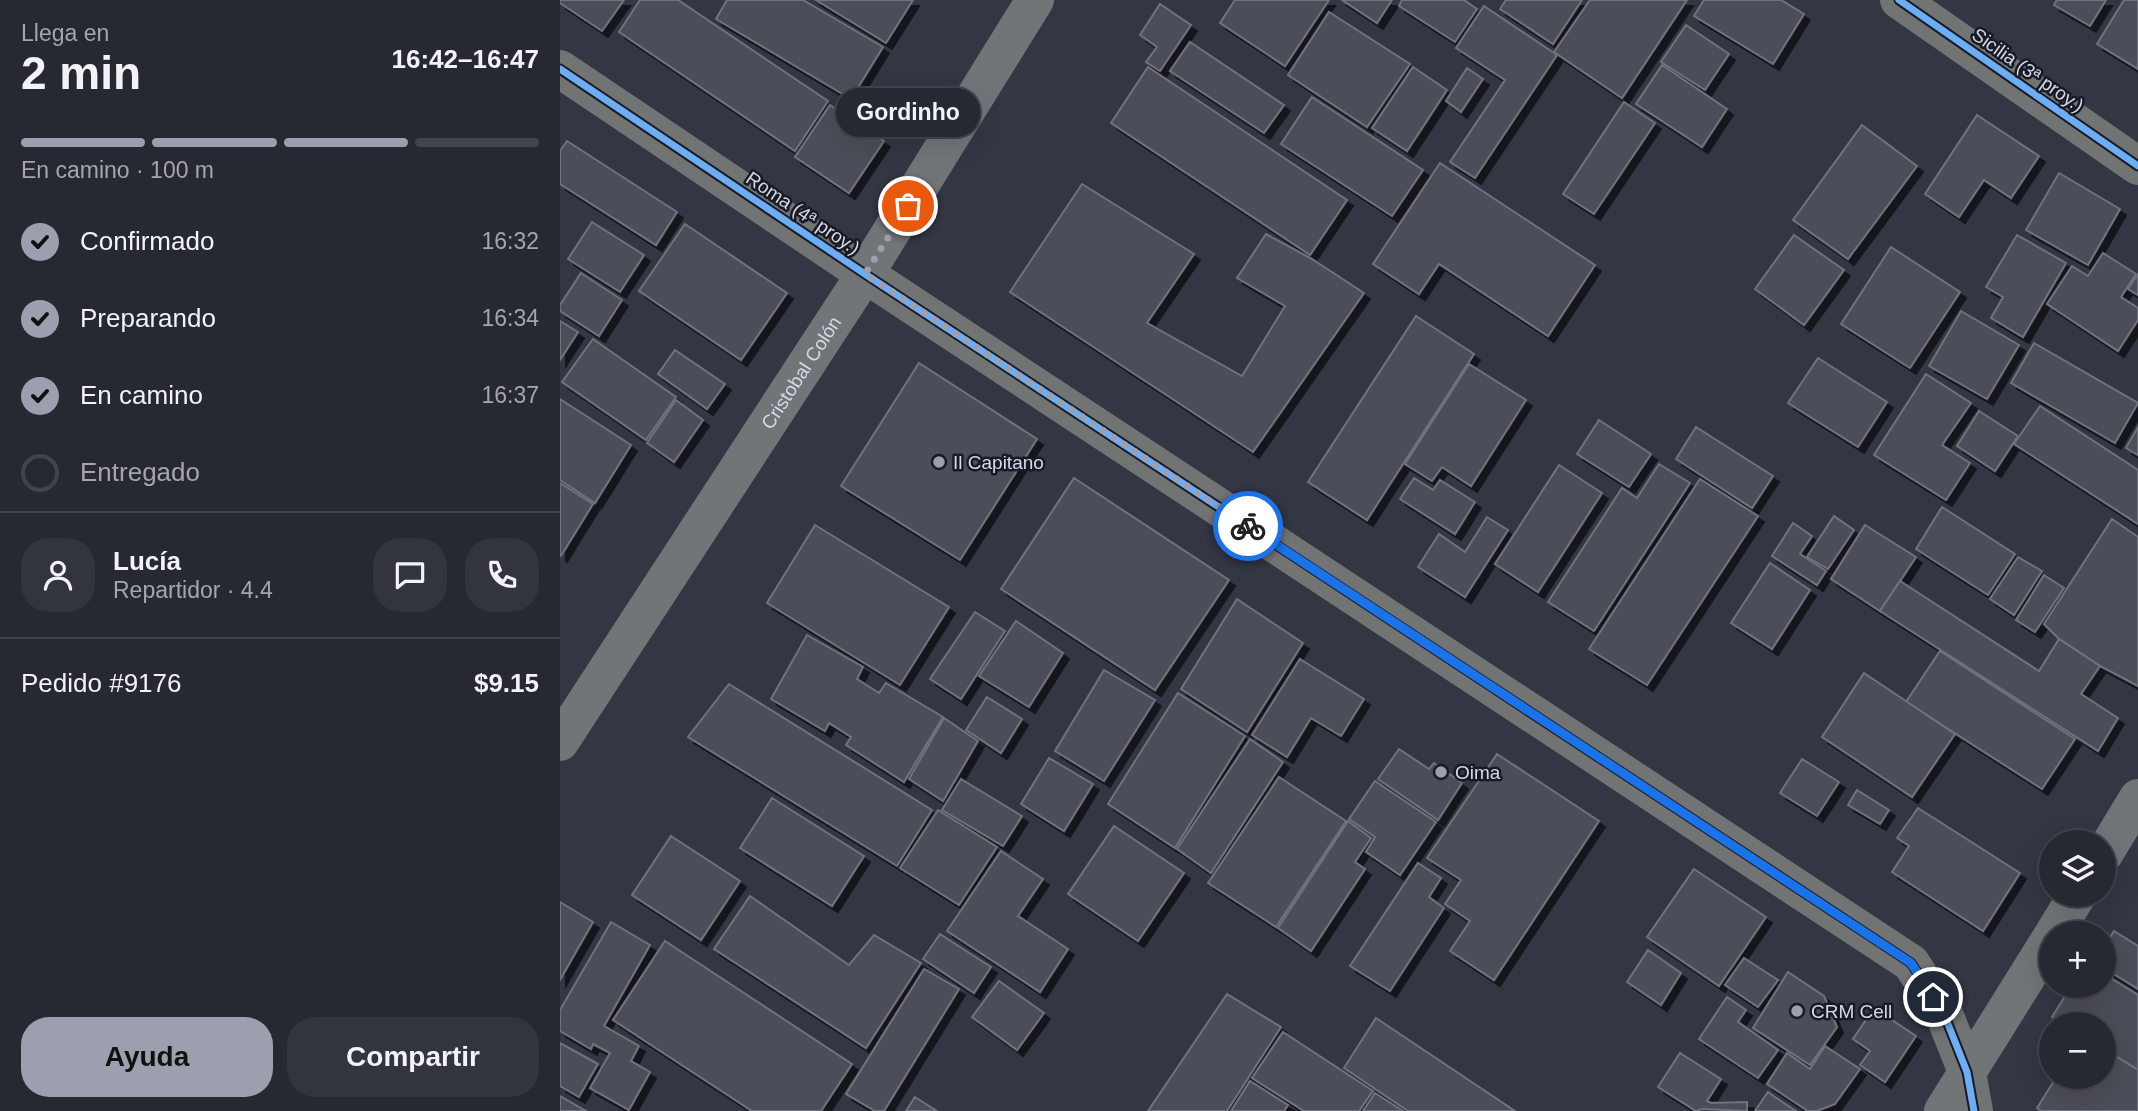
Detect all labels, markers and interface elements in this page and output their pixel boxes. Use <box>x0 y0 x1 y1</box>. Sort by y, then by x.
text: Llega en <box>21 20 109 46</box>
street label: Sicilia (3ª proy.) <box>1968 24 2088 116</box>
text: 16:42–16:47 <box>392 44 539 74</box>
text: 2 min <box>21 47 141 99</box>
callout: Gordinho <box>836 87 980 136</box>
text: Gordinho <box>856 99 960 125</box>
text: En camino · 100 m <box>21 157 214 183</box>
street label: Roma (4ª proy.) <box>742 167 864 259</box>
pin <box>878 176 938 236</box>
icon: bag <box>889 187 927 225</box>
icon: check <box>21 223 59 261</box>
text: Confirmado <box>80 226 214 256</box>
text: 16:32 <box>481 228 539 254</box>
icon: check <box>21 300 59 338</box>
text: Preparando <box>80 303 216 333</box>
text: 16:34 <box>481 305 539 331</box>
street label: Cristobal Colón <box>756 312 845 433</box>
icon: check <box>21 377 59 415</box>
text: En camino <box>80 380 203 410</box>
text: 16:37 <box>481 382 539 408</box>
place label: Il Capitano <box>953 452 1044 473</box>
marker: Il Capitano <box>931 454 947 470</box>
text: Entregado <box>80 457 200 487</box>
courier <box>1213 491 1283 561</box>
icon: bike <box>1229 507 1267 545</box>
button: person <box>21 538 95 612</box>
button: chat <box>373 538 447 612</box>
button: phone <box>465 538 539 612</box>
text: Lucía <box>113 546 181 576</box>
text: Repartidor · 4.4 <box>113 577 273 603</box>
text: Pedido #9176 <box>21 668 181 698</box>
text: $9.15 <box>474 668 539 698</box>
place label: Oima <box>1455 762 1501 783</box>
marker: Oima <box>1433 764 1449 780</box>
map controls <box>2039 830 2116 1089</box>
button: layers <box>2039 830 2116 907</box>
button: + <box>2039 921 2116 998</box>
pin <box>1903 967 1963 1027</box>
icon: home <box>1914 978 1952 1016</box>
place label: CRM Cell <box>1811 1001 1892 1022</box>
marker: CRM Cell <box>1789 1003 1805 1019</box>
button: − <box>2039 1012 2116 1089</box>
button: Ayuda <box>21 1017 273 1097</box>
button: Compartir <box>287 1017 539 1097</box>

